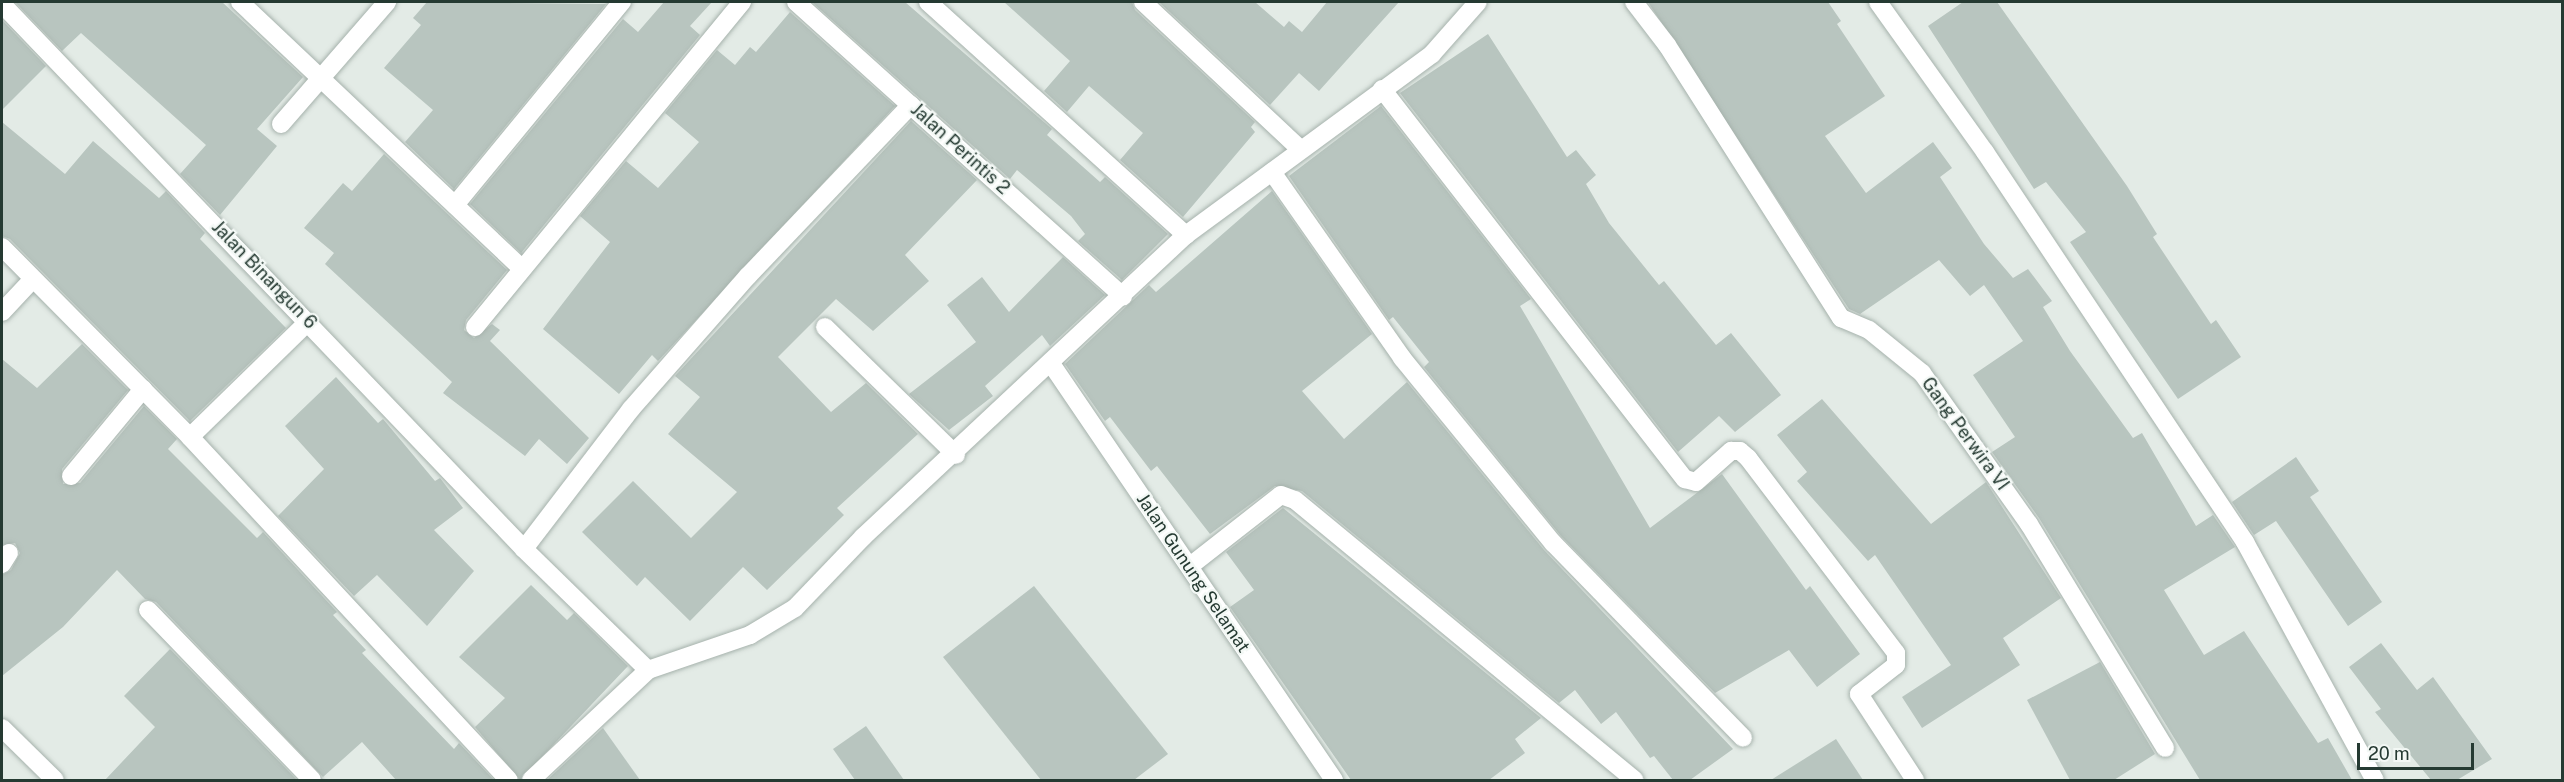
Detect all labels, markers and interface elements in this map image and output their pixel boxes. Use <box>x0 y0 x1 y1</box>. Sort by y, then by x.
street label: Jalan Perintis 2 <box>906 99 1014 199</box>
street label: Jalan Binangun 6 <box>207 216 321 334</box>
street label: Gang Perwira VI <box>1917 373 2013 495</box>
street label: Jalan Gunung Selamat <box>1132 489 1254 657</box>
scale bar <box>2360 731 2477 769</box>
text: 20 m <box>2368 743 2410 764</box>

